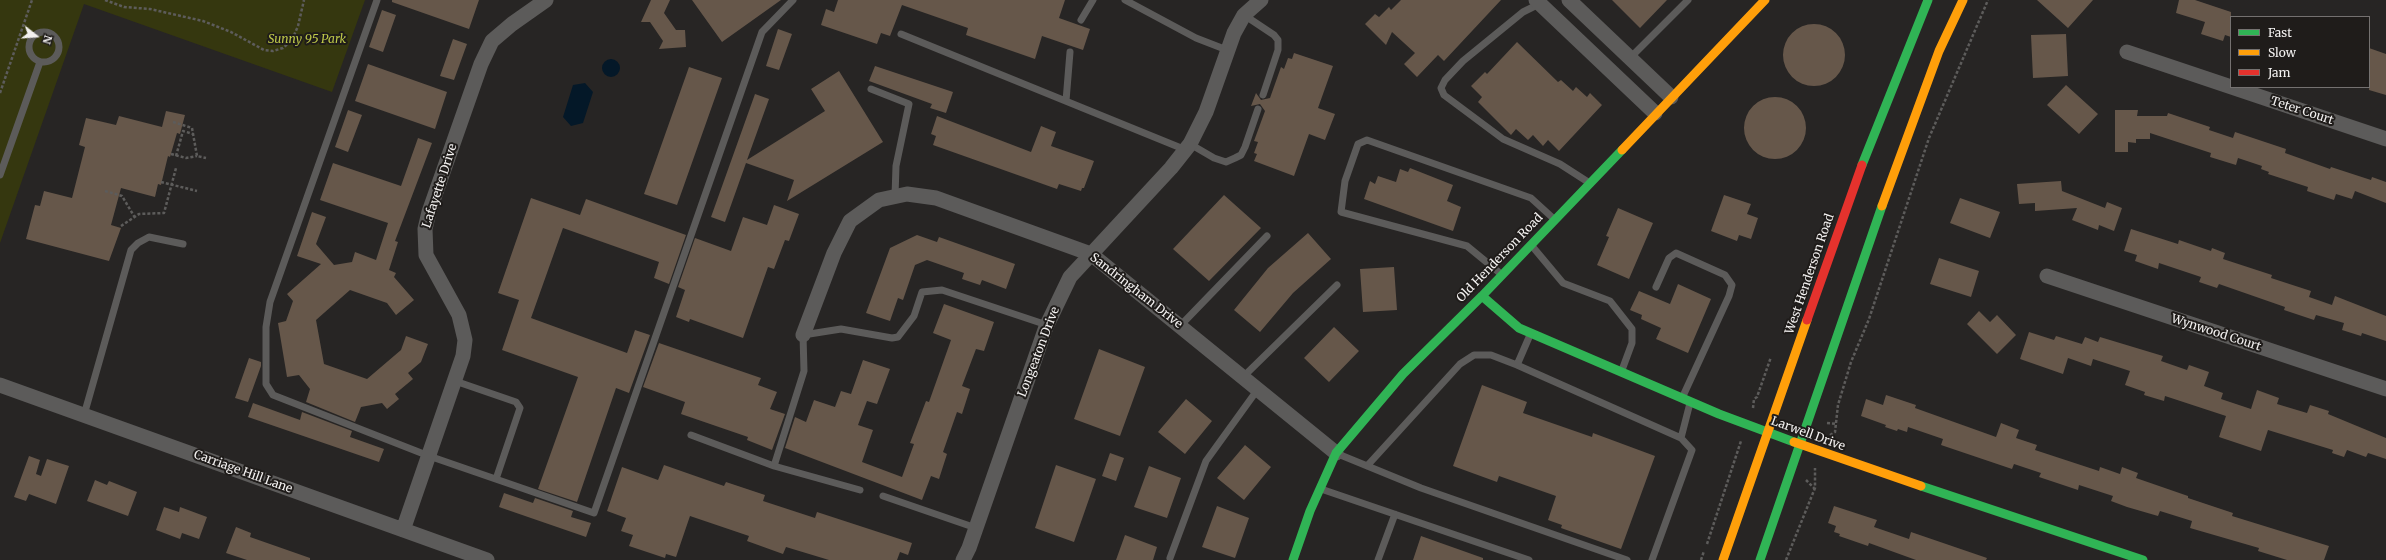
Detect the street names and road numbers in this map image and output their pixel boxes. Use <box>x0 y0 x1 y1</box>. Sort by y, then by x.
street label: Teter Court <box>2269 94 2335 128</box>
street label: Lafayette Drive <box>420 142 460 230</box>
street label: Old Henderson Road <box>1454 211 1546 305</box>
street label: West Henderson Road <box>1783 212 1837 336</box>
street label: Sandringham Drive <box>1087 250 1185 332</box>
street label: Longeaton Drive <box>1015 305 1063 399</box>
street label: Wynwood Court <box>2169 312 2263 354</box>
street label: Larwell Drive <box>1769 414 1847 454</box>
street label: Carriage Hill Lane <box>192 447 294 497</box>

